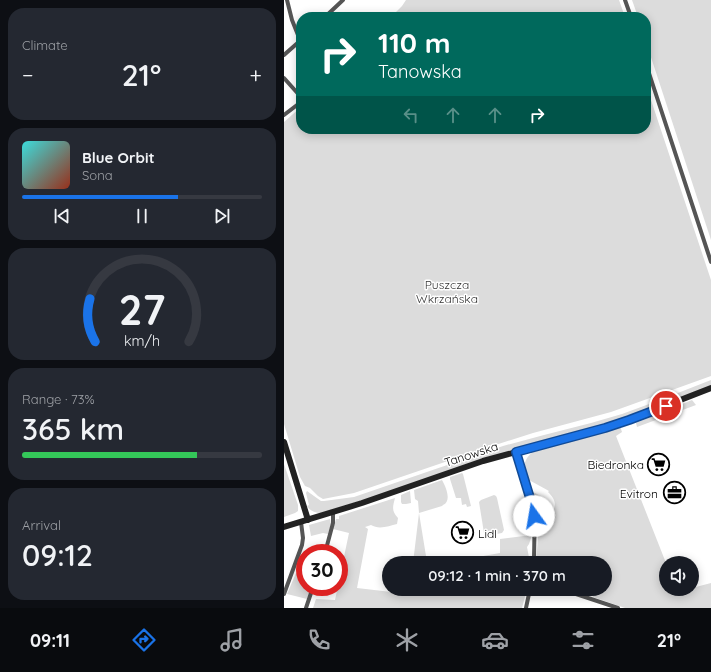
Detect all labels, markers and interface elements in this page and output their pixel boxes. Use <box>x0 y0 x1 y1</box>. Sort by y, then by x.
text: 110 m <box>378 25 451 60</box>
icon: right <box>312 28 364 80</box>
text: Climate <box>22 37 68 53</box>
text: 21° <box>122 56 161 94</box>
text: Tanowska <box>378 60 462 83</box>
text: − <box>22 61 33 89</box>
text: + <box>250 61 262 89</box>
icon: left <box>400 104 422 126</box>
icon: ahead <box>442 104 464 126</box>
icon: ahead <box>484 104 506 126</box>
icon: right <box>526 104 548 126</box>
text: Blue Orbit <box>82 148 155 167</box>
text: Sona <box>82 167 113 183</box>
icon: previous <box>51 205 73 227</box>
icon: pause <box>131 205 153 227</box>
icon: next <box>211 205 233 227</box>
park label: Puszcza Wkrzańska <box>416 277 478 306</box>
text: 27 <box>119 283 165 335</box>
text: km/h <box>124 332 160 350</box>
pin <box>649 389 683 423</box>
text: Range · 73% <box>22 391 95 407</box>
icon: arrive <box>655 395 677 417</box>
text: 365 km <box>22 410 124 448</box>
street label: Tanowska <box>442 438 500 470</box>
supermarket icon: Biedronka <box>646 451 672 477</box>
place label: Biedronka <box>587 457 644 472</box>
office icon: Evitron <box>661 480 687 506</box>
place label: Evitron <box>620 486 658 501</box>
position arrow <box>513 495 555 537</box>
text: Arrival <box>22 517 61 533</box>
supermarket icon: Lidl <box>449 520 475 546</box>
place label: Lidl <box>478 526 497 541</box>
text: 09:12 <box>22 536 93 574</box>
speed limit sign: 30 <box>296 544 348 596</box>
map controls <box>659 556 699 596</box>
button: sound <box>659 556 699 596</box>
text: 09:12 · 1 min · 370 m <box>428 566 566 585</box>
icon: directions <box>130 626 158 654</box>
icon: music <box>218 626 246 654</box>
icon: phone <box>305 626 333 654</box>
icon: climate <box>393 626 421 654</box>
icon: car <box>481 626 509 654</box>
icon: filters <box>569 626 597 654</box>
text: 09:11 <box>30 629 70 652</box>
text: 21° <box>657 629 681 652</box>

